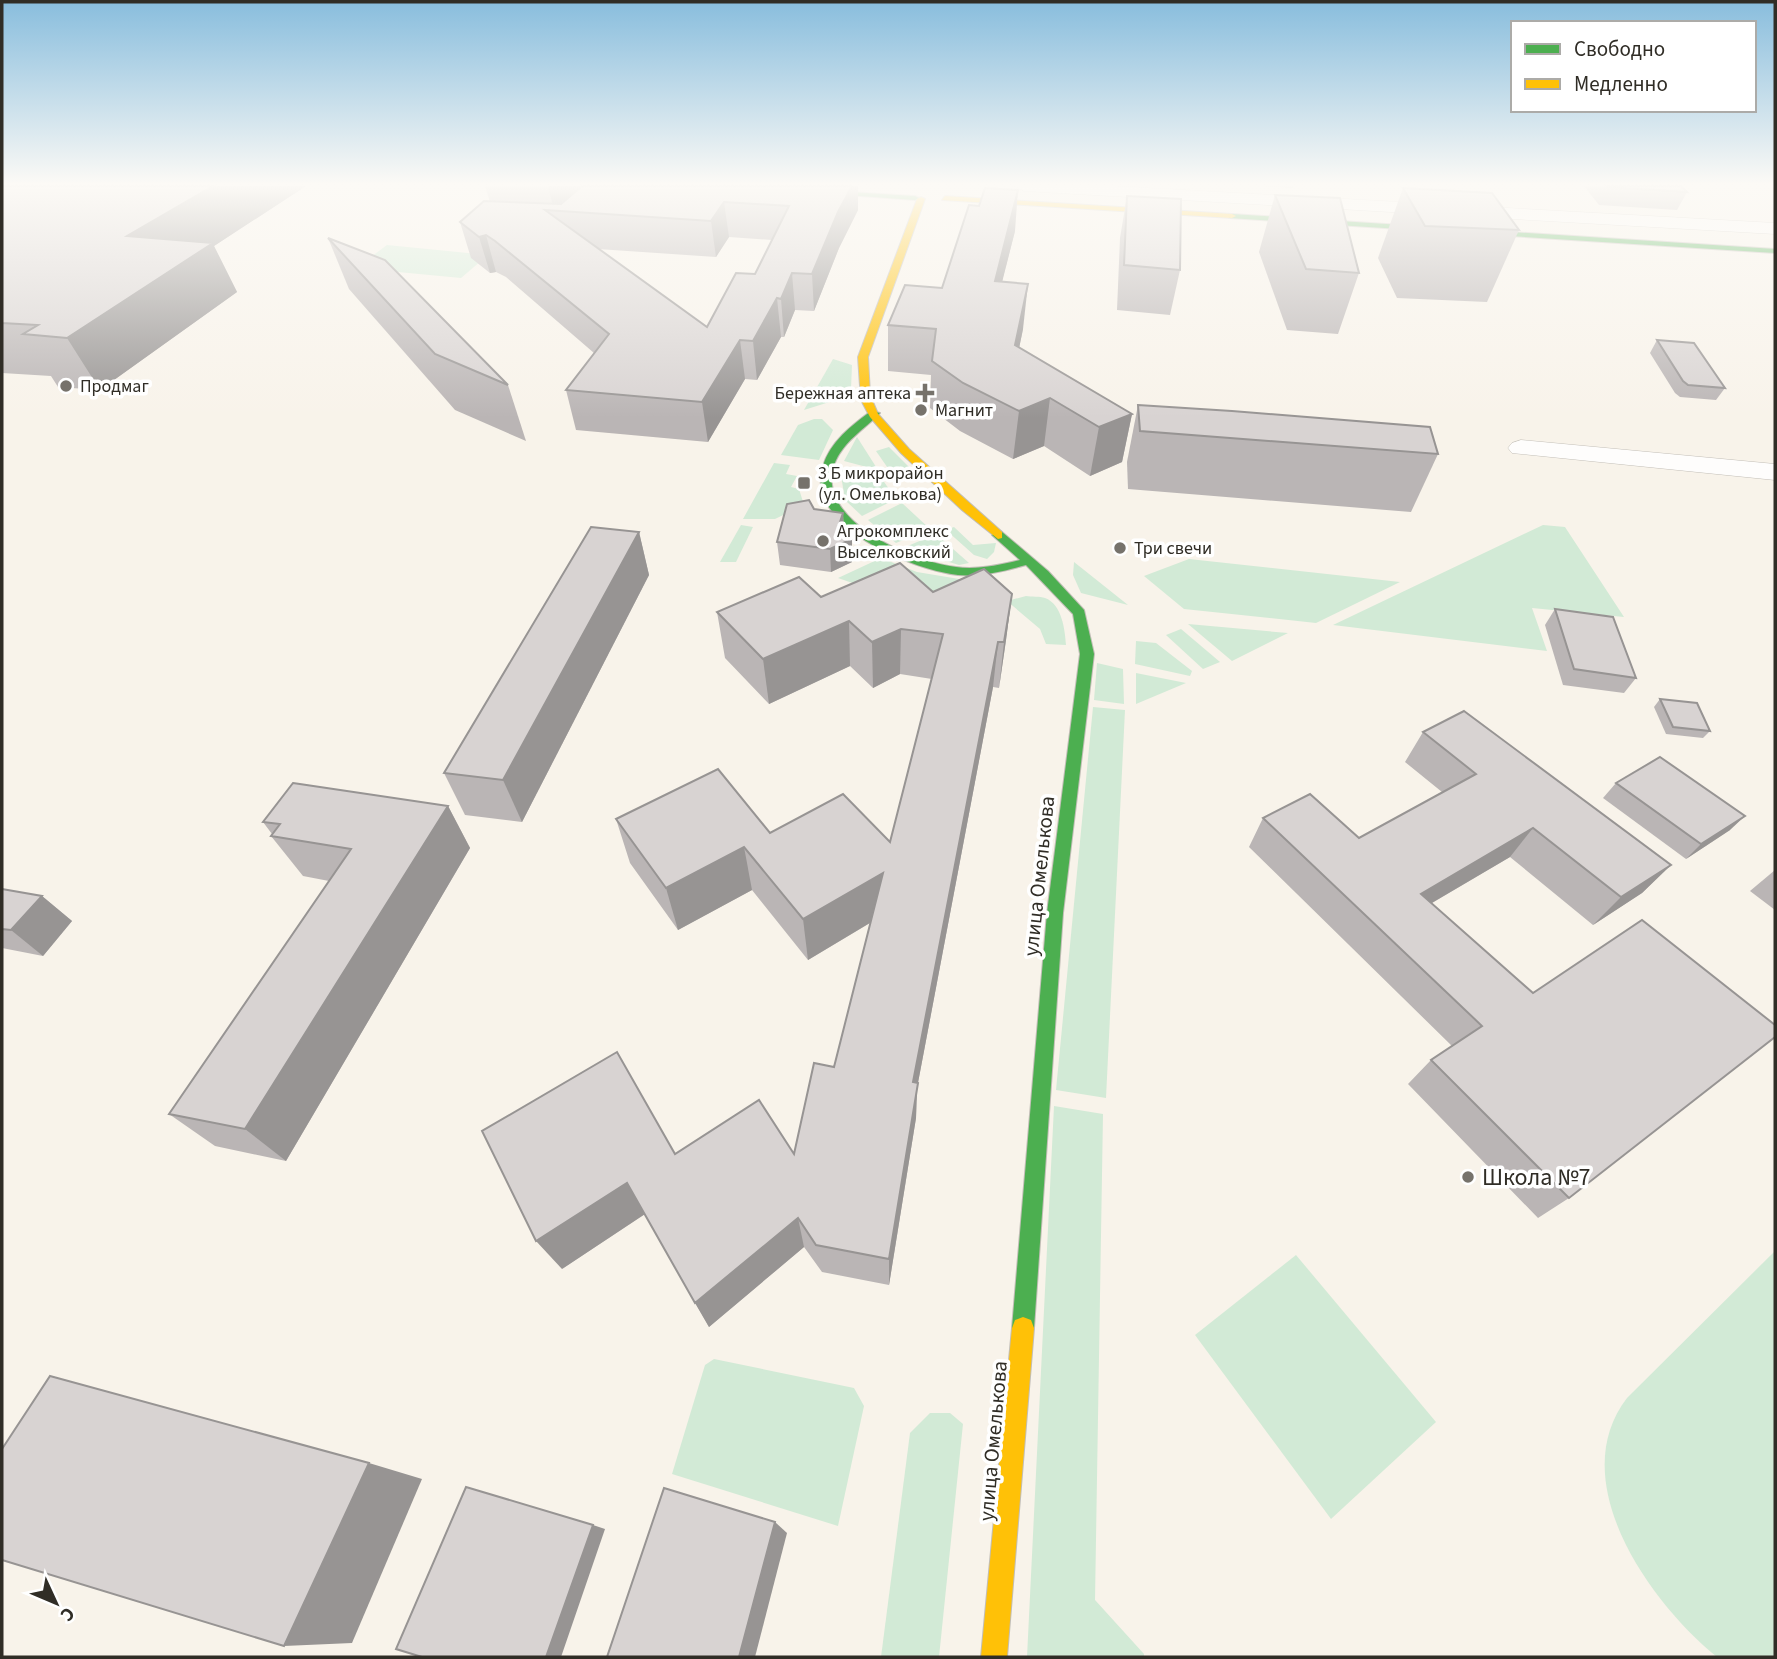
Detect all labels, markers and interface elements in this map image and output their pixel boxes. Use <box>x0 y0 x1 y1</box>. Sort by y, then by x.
legend <box>1511 21 1756 112</box>
text: Свободно <box>1574 34 1665 64</box>
text: Медленно <box>1574 69 1668 99</box>
place label: Продмаг <box>80 374 149 399</box>
marker: Продмаг <box>58 378 74 394</box>
place label: Бережная аптека <box>775 381 911 406</box>
marker: Бережная аптека <box>917 385 933 401</box>
place label: Магнит <box>935 398 993 423</box>
marker: Магнит <box>913 402 929 418</box>
place label: 3 Б микрорайон (ул. Омелькова) <box>818 461 944 507</box>
marker: 3 Б микрорайон (ул. Омелькова) <box>796 475 812 491</box>
place label: Агрокомплекс Выселковский <box>837 519 951 565</box>
marker: Агрокомплекс Выселковский <box>815 533 831 549</box>
place label: Три свечи <box>1134 536 1212 561</box>
marker: Три свечи <box>1112 540 1128 556</box>
street label: улица Омелькова <box>1016 794 1062 958</box>
place label: Школа №7 <box>1482 1160 1591 1195</box>
marker: Школа №7 <box>1460 1169 1476 1185</box>
street label: улица Омелькова <box>971 1359 1015 1523</box>
north arrow <box>21 1568 91 1638</box>
text: С <box>54 1600 81 1627</box>

